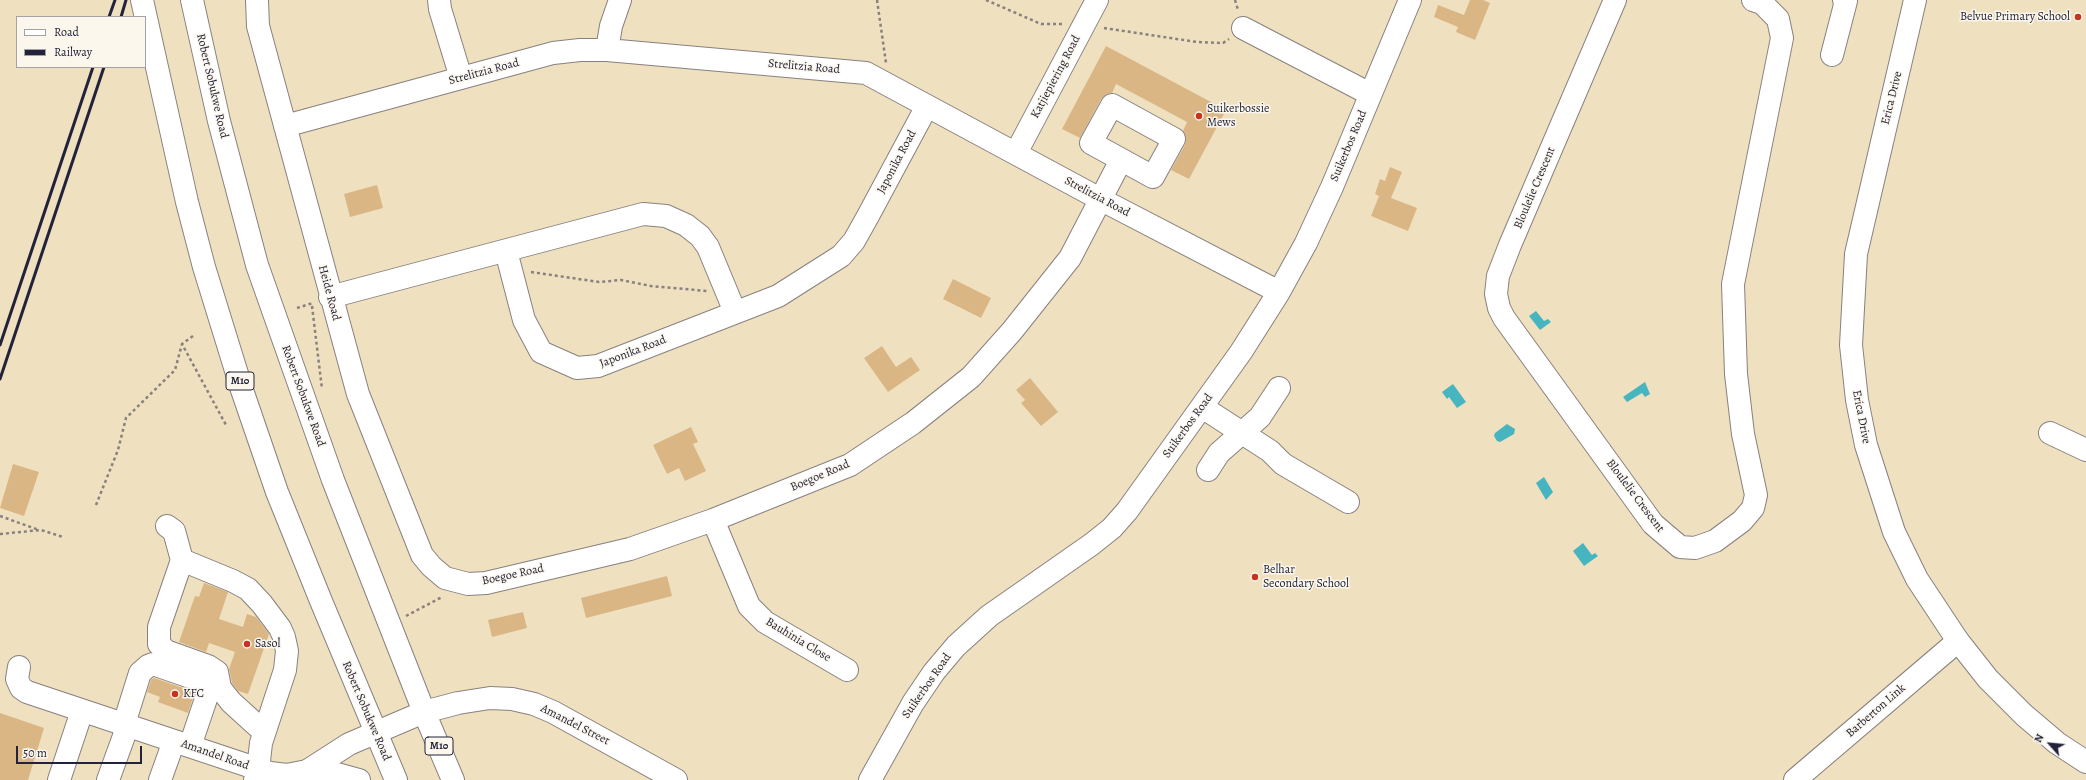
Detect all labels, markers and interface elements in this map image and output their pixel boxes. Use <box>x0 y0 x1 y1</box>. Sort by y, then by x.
place label: Belvue Primary School <box>1960 10 2070 24</box>
marker: Belvue Primary School <box>2073 12 2083 22</box>
legend <box>16 16 146 68</box>
text: Road <box>54 24 79 40</box>
street label: Robert Sobukwe Road <box>193 32 231 140</box>
street label: Katjiepiering Road <box>1028 33 1084 121</box>
text: Railway <box>54 44 92 60</box>
street label: Strelitzia Road <box>447 56 521 88</box>
street label: Strelitzia Road <box>767 57 841 77</box>
street label: Erica Drive <box>1878 70 1906 126</box>
place label: Suikerbossie Mews <box>1207 102 1269 130</box>
street label: Suikerbos Road <box>1327 108 1371 184</box>
marker: Suikerbossie Mews <box>1194 111 1204 121</box>
street label: Japonika Road <box>874 128 920 196</box>
street label: Bloulelie Crescent <box>1511 145 1559 231</box>
street label: Strelitzia Road <box>1062 174 1132 220</box>
street label: Heide Road <box>315 264 343 322</box>
street label: Japonika Road <box>598 333 668 371</box>
street label: Robert Sobukwe Road <box>278 343 328 449</box>
road number: M10 <box>226 372 254 390</box>
street label: Erica Drive <box>1849 389 1873 445</box>
street label: Suikerbos Road <box>1160 391 1216 461</box>
street label: Boegoe Road <box>788 457 852 495</box>
street label: Bloulelie Crescent <box>1603 457 1667 535</box>
street label: Boegoe Road <box>481 561 545 589</box>
place label: Belhar Secondary School <box>1263 563 1349 591</box>
marker: Belhar Secondary School <box>1250 572 1260 582</box>
street label: Bauhinia Close <box>763 615 833 665</box>
place label: Sasol <box>255 637 280 651</box>
marker: Sasol <box>242 639 252 649</box>
street label: Suikerbos Road <box>899 651 955 721</box>
street label: Robert Sobukwe Road <box>338 659 394 763</box>
street label: Barberton Link <box>1843 681 1909 741</box>
place label: KFC <box>183 687 204 701</box>
marker: KFC <box>170 689 180 699</box>
street label: Amandel Street <box>538 701 612 749</box>
north arrow <box>2030 724 2070 764</box>
text: N <box>2030 731 2047 745</box>
street label: Amandel Road <box>179 737 251 773</box>
road number: M10 <box>425 737 453 755</box>
scale bar <box>18 738 144 764</box>
text: 50 m <box>23 745 47 761</box>

